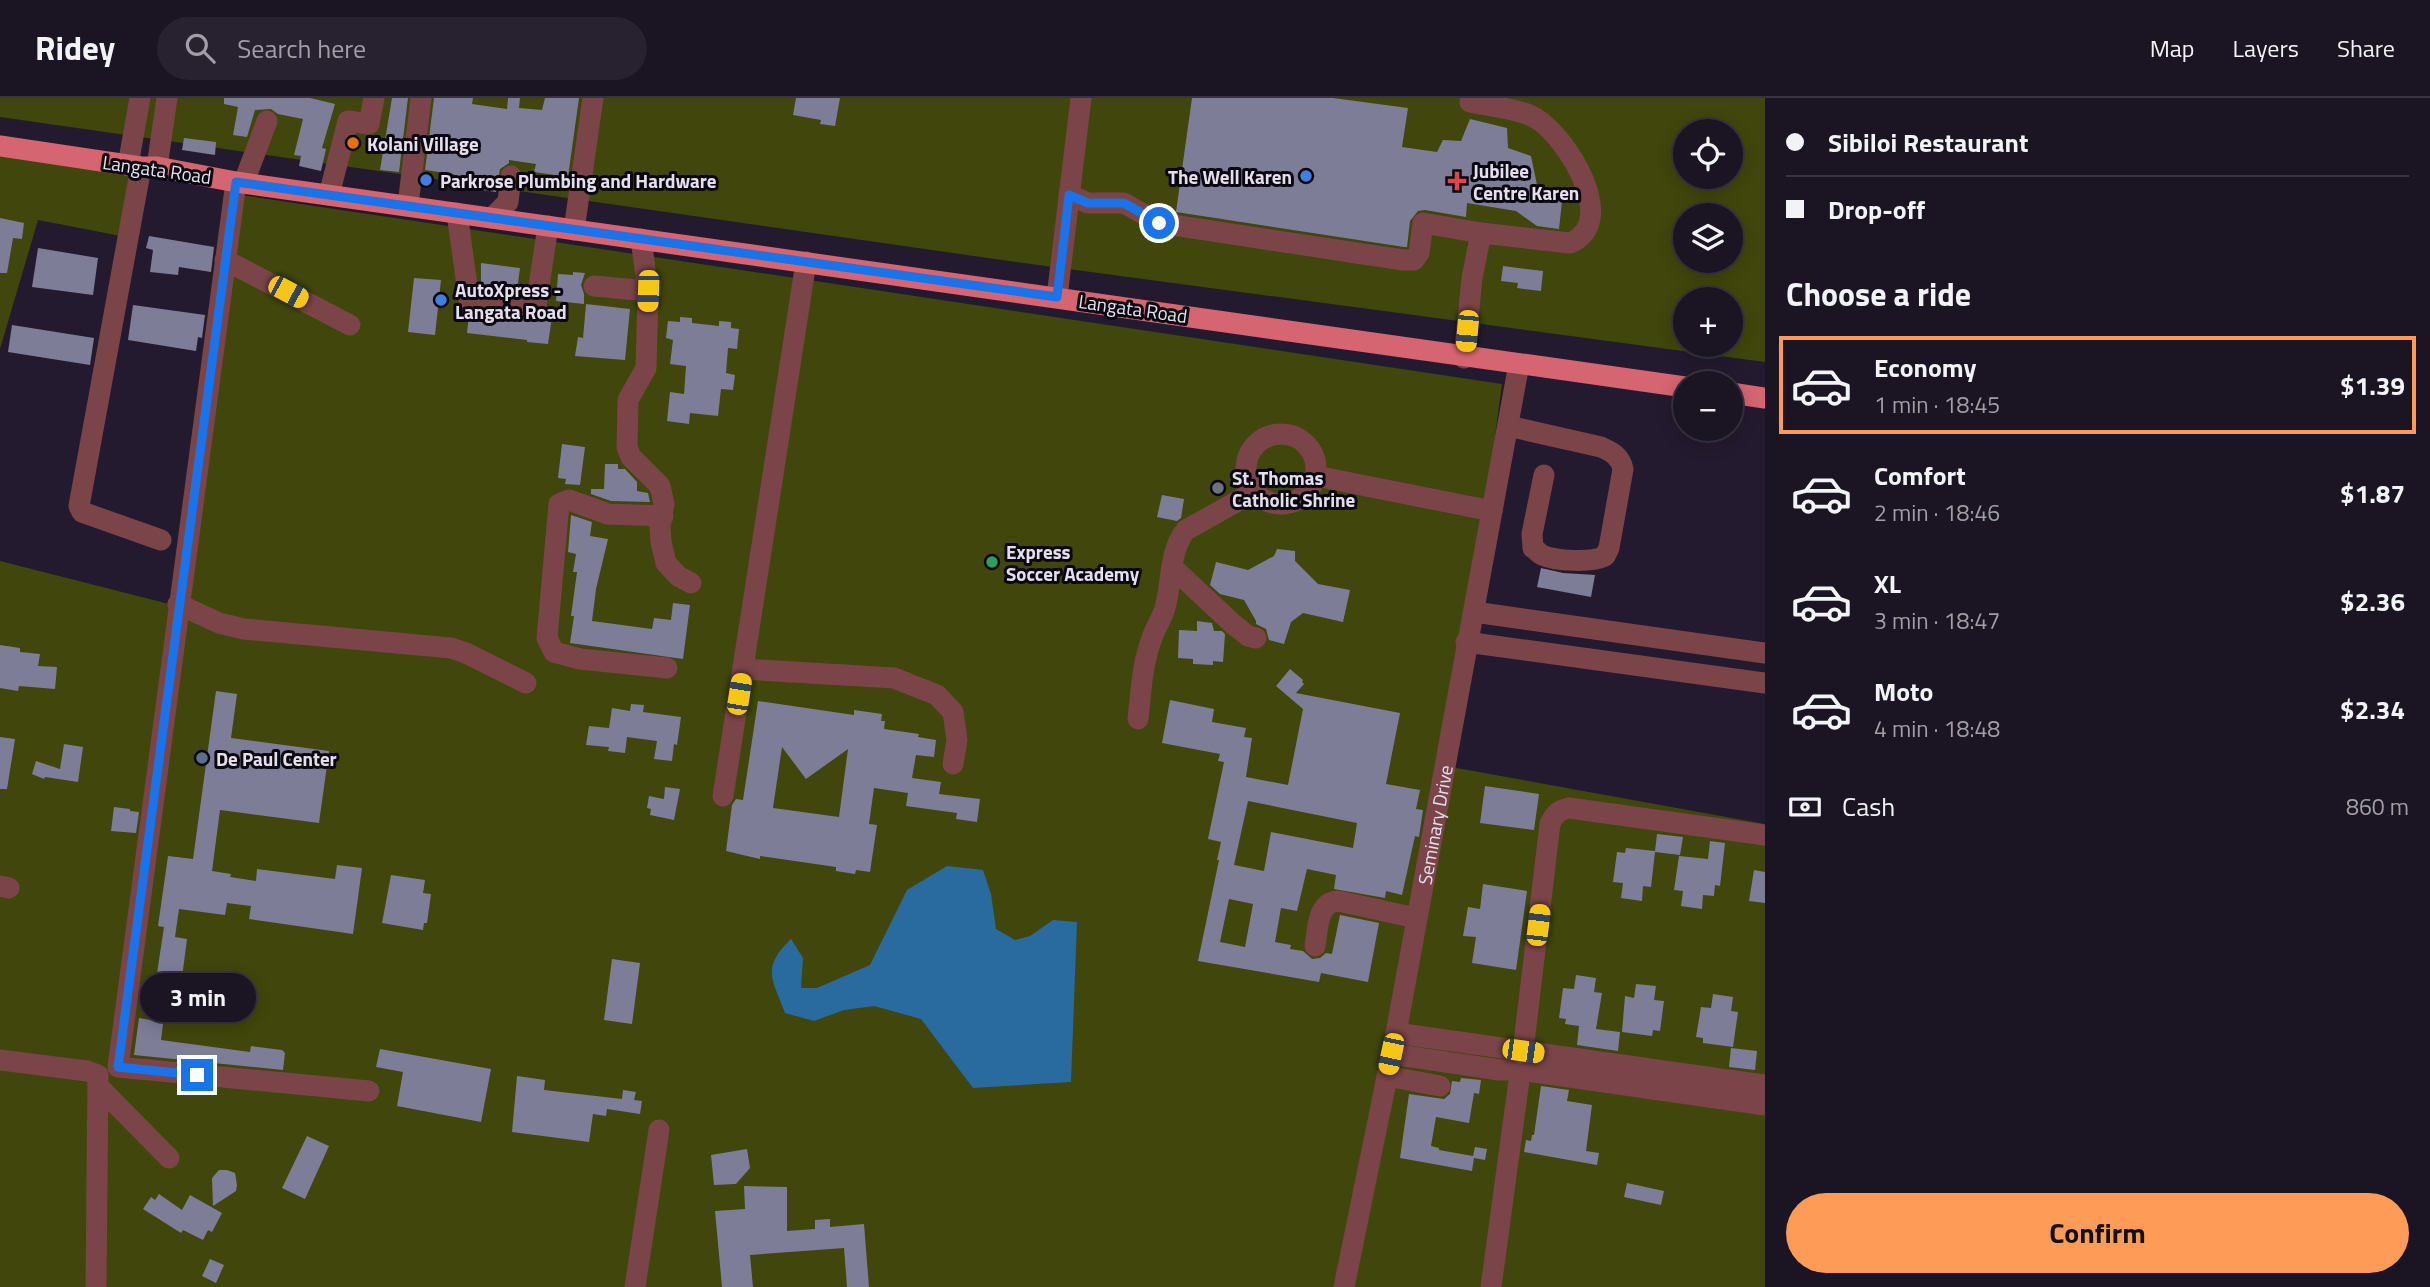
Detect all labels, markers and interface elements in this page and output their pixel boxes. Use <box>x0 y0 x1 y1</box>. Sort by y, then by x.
search box <box>157 17 647 80</box>
text: Ridey <box>35 23 115 73</box>
icon: search <box>181 29 219 67</box>
text: Search here <box>237 29 366 68</box>
text: Map <box>2150 30 2195 66</box>
text: Layers <box>2233 30 2299 66</box>
text: Share <box>2337 30 2395 66</box>
map controls <box>1673 119 1743 441</box>
button: locate <box>1673 119 1743 189</box>
text: Sibiloi Restaurant <box>1828 123 2028 162</box>
place label: Kolani Village <box>367 129 479 158</box>
marker: Kolani Village <box>345 135 361 151</box>
street label: Langata Road <box>101 147 213 191</box>
place label: Jubilee Centre Karen <box>1473 156 1579 207</box>
place label: The Well Karen <box>1168 162 1292 191</box>
place label: Parkrose Plumbing and Hardware <box>440 166 717 195</box>
marker: The Well Karen <box>1298 168 1314 184</box>
marker: Jubilee Centre Karen <box>1447 171 1467 191</box>
marker: Parkrose Plumbing and Hardware <box>418 172 434 188</box>
text: Drop-off <box>1828 190 1925 229</box>
button: layers <box>1673 203 1743 273</box>
route start <box>1143 207 1175 239</box>
car <box>637 270 660 312</box>
text: Choose a ride <box>1786 270 1971 318</box>
car <box>265 273 312 311</box>
place label: AutoXpress - Langata Road <box>455 275 567 326</box>
street label: Langata Road <box>1077 286 1189 330</box>
button: + <box>1673 287 1743 357</box>
marker: AutoXpress - Langata Road <box>433 292 449 308</box>
car <box>1455 309 1480 353</box>
text: Economy <box>1874 348 1976 387</box>
icon: car <box>1790 354 1853 417</box>
text: $1.39 <box>2340 366 2405 405</box>
button: − <box>1673 371 1743 441</box>
text: 1 min · 18:45 <box>1874 387 2000 422</box>
text: Comfort <box>1874 456 1966 495</box>
icon: car <box>1790 462 1853 525</box>
place label: St. Thomas Catholic Shrine <box>1232 463 1356 514</box>
text: $1.87 <box>2340 474 2405 513</box>
marker: St. Thomas Catholic Shrine <box>1210 480 1226 496</box>
text: 2 min · 18:46 <box>1874 495 2000 530</box>
place label: Express Soccer Academy <box>1006 537 1140 588</box>
marker: Express Soccer Academy <box>984 554 1000 570</box>
text: XL <box>1874 564 1901 603</box>
icon: car <box>1790 570 1853 633</box>
text: $2.36 <box>2340 582 2405 621</box>
text: 3 min · 18:47 <box>1874 603 2000 638</box>
car <box>726 672 753 716</box>
text: Moto <box>1874 672 1933 711</box>
icon: car <box>1790 678 1853 741</box>
text: $2.34 <box>2340 690 2405 729</box>
text: 4 min · 18:48 <box>1874 711 2000 746</box>
place label: De Paul Center <box>216 744 337 773</box>
marker: De Paul Center <box>194 750 210 766</box>
street label: Seminary Drive <box>1409 763 1460 887</box>
text: Cash <box>1842 787 1895 826</box>
icon: cash <box>1786 788 1824 826</box>
text: 860 m <box>2346 789 2409 824</box>
car <box>1526 903 1551 947</box>
callout: 3 min <box>139 974 255 1023</box>
text: 3 min <box>170 980 226 1015</box>
car <box>1377 1031 1406 1077</box>
car <box>1501 1038 1546 1064</box>
route end <box>181 1059 213 1091</box>
button: Confirm <box>1786 1193 2409 1273</box>

